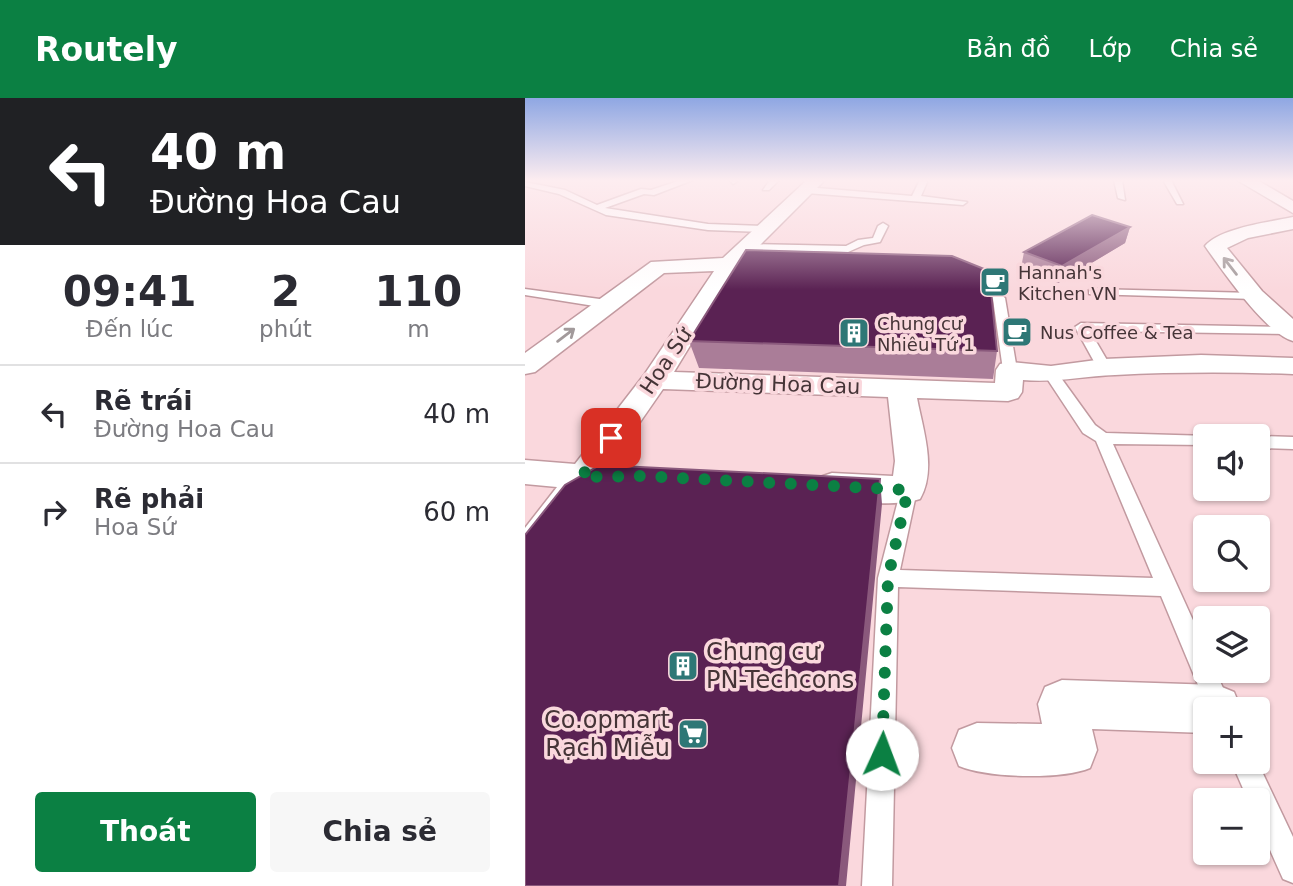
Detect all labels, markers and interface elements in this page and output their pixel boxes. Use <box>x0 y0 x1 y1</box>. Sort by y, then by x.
text: Routely <box>35 30 178 69</box>
text: Bản đồ <box>967 35 1050 63</box>
text: Lớp <box>1088 35 1132 63</box>
text: Chia sẻ <box>1170 35 1258 63</box>
text: 40 m <box>150 124 286 181</box>
icon: left <box>35 126 126 217</box>
text: Đường Hoa Cau <box>150 183 401 221</box>
one-way arrow <box>1223 257 1238 275</box>
place label: Hannah's Kitchen VN <box>1018 262 1117 304</box>
cafe icon: Hannah's Kitchen VN <box>978 265 1012 299</box>
text: 09:41 <box>63 267 196 316</box>
text: 2 <box>271 267 300 316</box>
text: 110 <box>375 267 462 316</box>
place label: Chung cư Nhiêu Tứ 1 <box>877 313 975 355</box>
cafe icon: Nus Coffee & Tea <box>1000 315 1034 349</box>
text: Đến lúc <box>86 316 173 342</box>
text: phút <box>259 316 312 342</box>
text: m <box>407 316 430 342</box>
building icon: Chung cư Nhiêu Tứ 1 <box>837 316 871 350</box>
street label: Hoa Sứ <box>635 322 698 399</box>
place label: Nus Coffee & Tea <box>1040 322 1194 343</box>
one-way arrow <box>556 328 575 342</box>
street label: Đường Hoa Cau <box>695 369 861 399</box>
text: Rẽ trái <box>94 386 192 416</box>
icon: left <box>35 395 73 433</box>
text: 40 m <box>423 399 490 429</box>
pin <box>581 408 641 468</box>
text: Đường Hoa Cau <box>94 416 274 442</box>
icon: arrive <box>592 419 630 457</box>
map controls <box>1193 424 1270 865</box>
button: sound <box>1193 424 1270 501</box>
text: Rẽ phải <box>94 484 204 514</box>
icon: right <box>35 493 73 531</box>
text: 60 m <box>423 497 490 527</box>
text: Hoa Sứ <box>94 514 176 540</box>
button: search <box>1193 515 1270 592</box>
button: layers <box>1193 606 1270 683</box>
place label: Chung cư PN-Techcons <box>706 638 854 694</box>
building icon: Chung cư PN-Techcons <box>666 649 700 683</box>
button: + <box>1193 697 1270 774</box>
place label: Co.opmart Rạch Miễu <box>544 706 670 762</box>
supermarket icon: Co.opmart Rạch Miễu <box>676 717 710 751</box>
position arrow <box>845 717 919 791</box>
button: − <box>1193 788 1270 865</box>
button: Thoát <box>35 792 256 872</box>
button: Chia sẻ <box>270 792 490 872</box>

